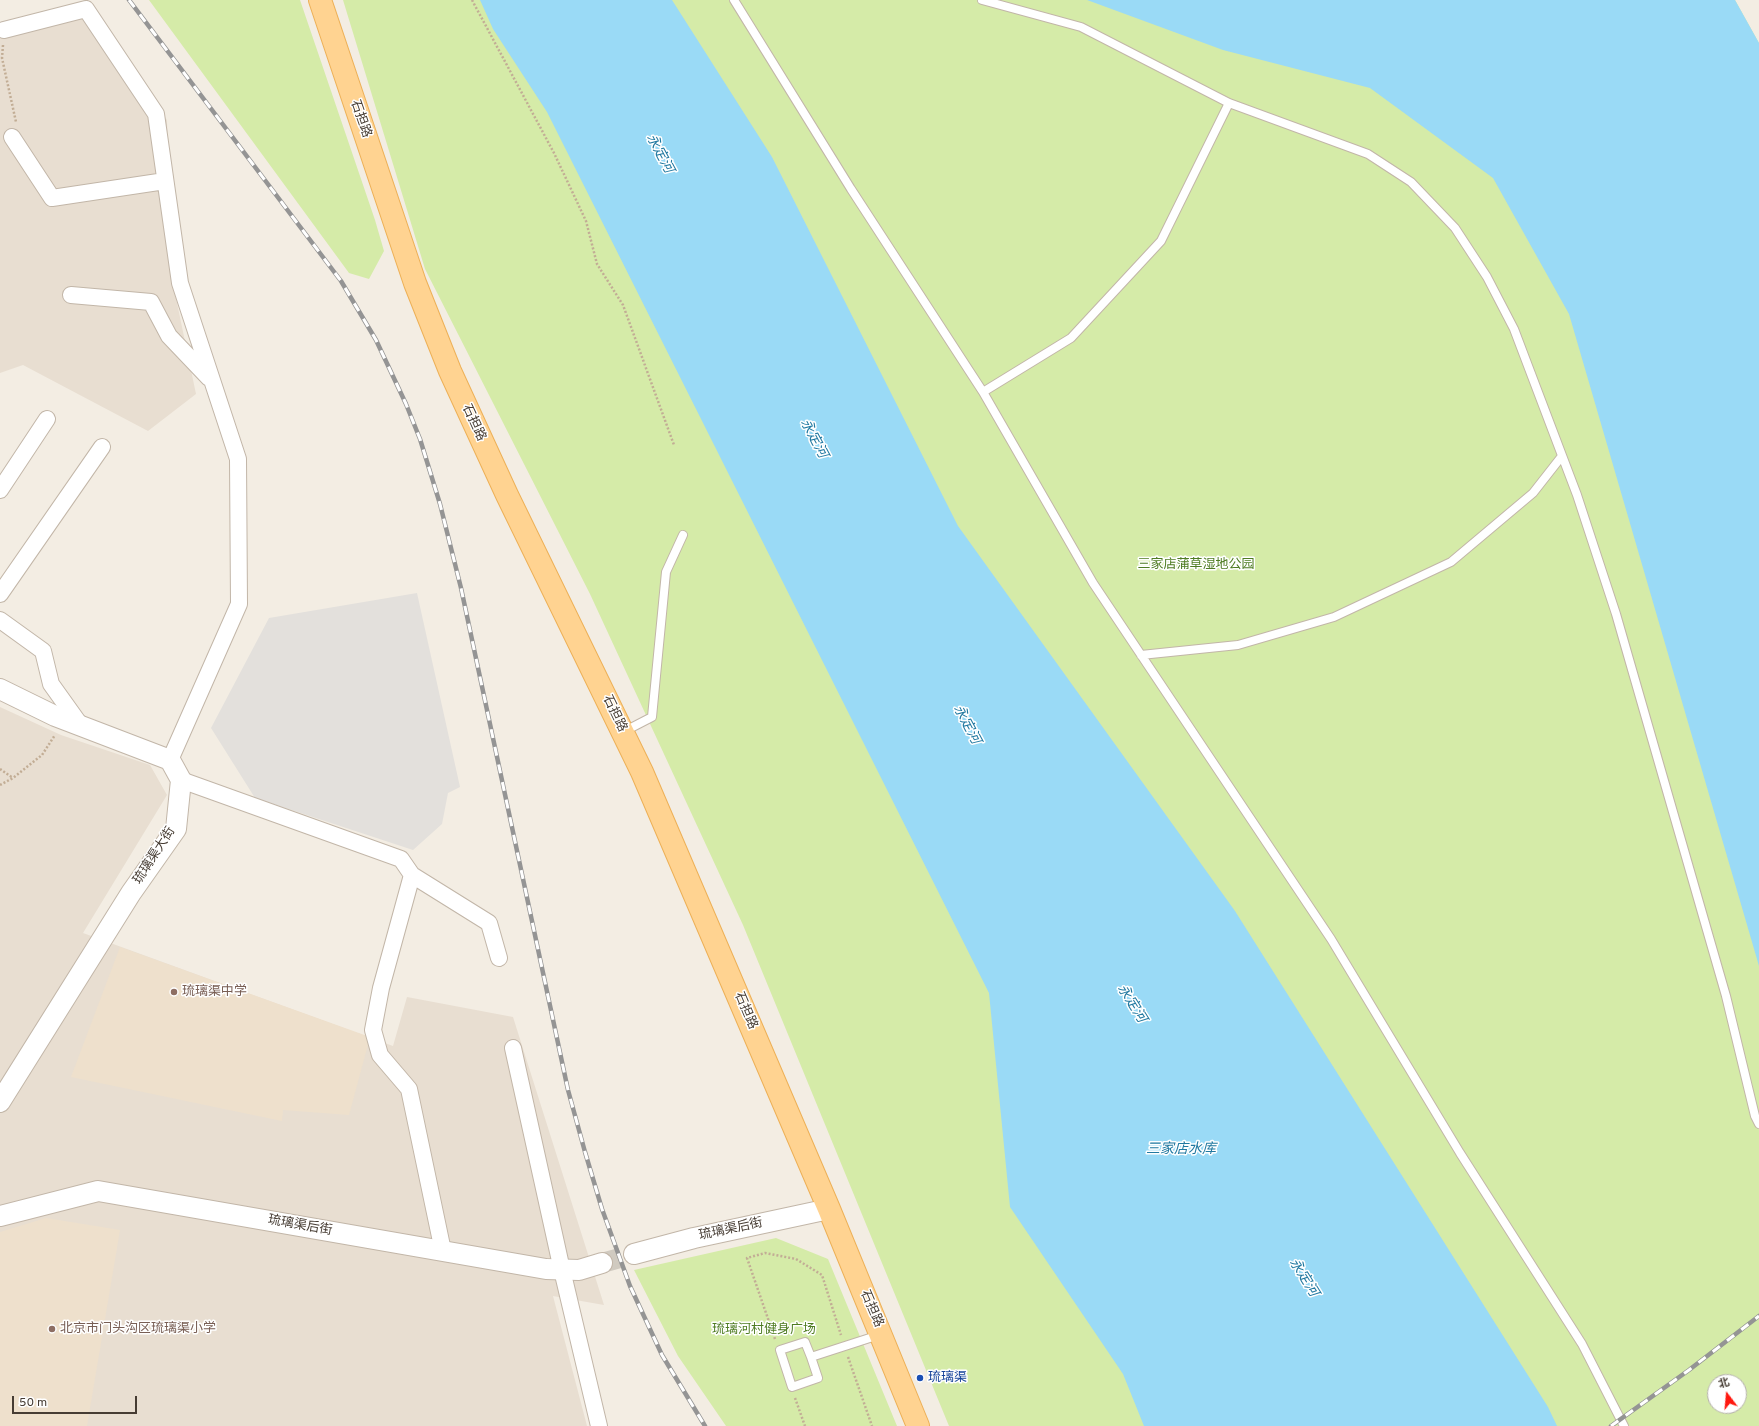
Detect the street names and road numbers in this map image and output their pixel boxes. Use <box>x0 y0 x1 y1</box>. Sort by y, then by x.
street label: 石担路 <box>346 98 374 140</box>
street label: 石担路 <box>458 402 488 444</box>
street label: 石担路 <box>598 693 630 735</box>
street label: 琉璃渠大街 <box>131 824 179 888</box>
street label: 石担路 <box>730 990 760 1032</box>
street label: 琉璃渠后街 <box>267 1213 333 1239</box>
street label: 琉璃渠后街 <box>698 1216 764 1244</box>
street label: 石担路 <box>856 1288 886 1330</box>

